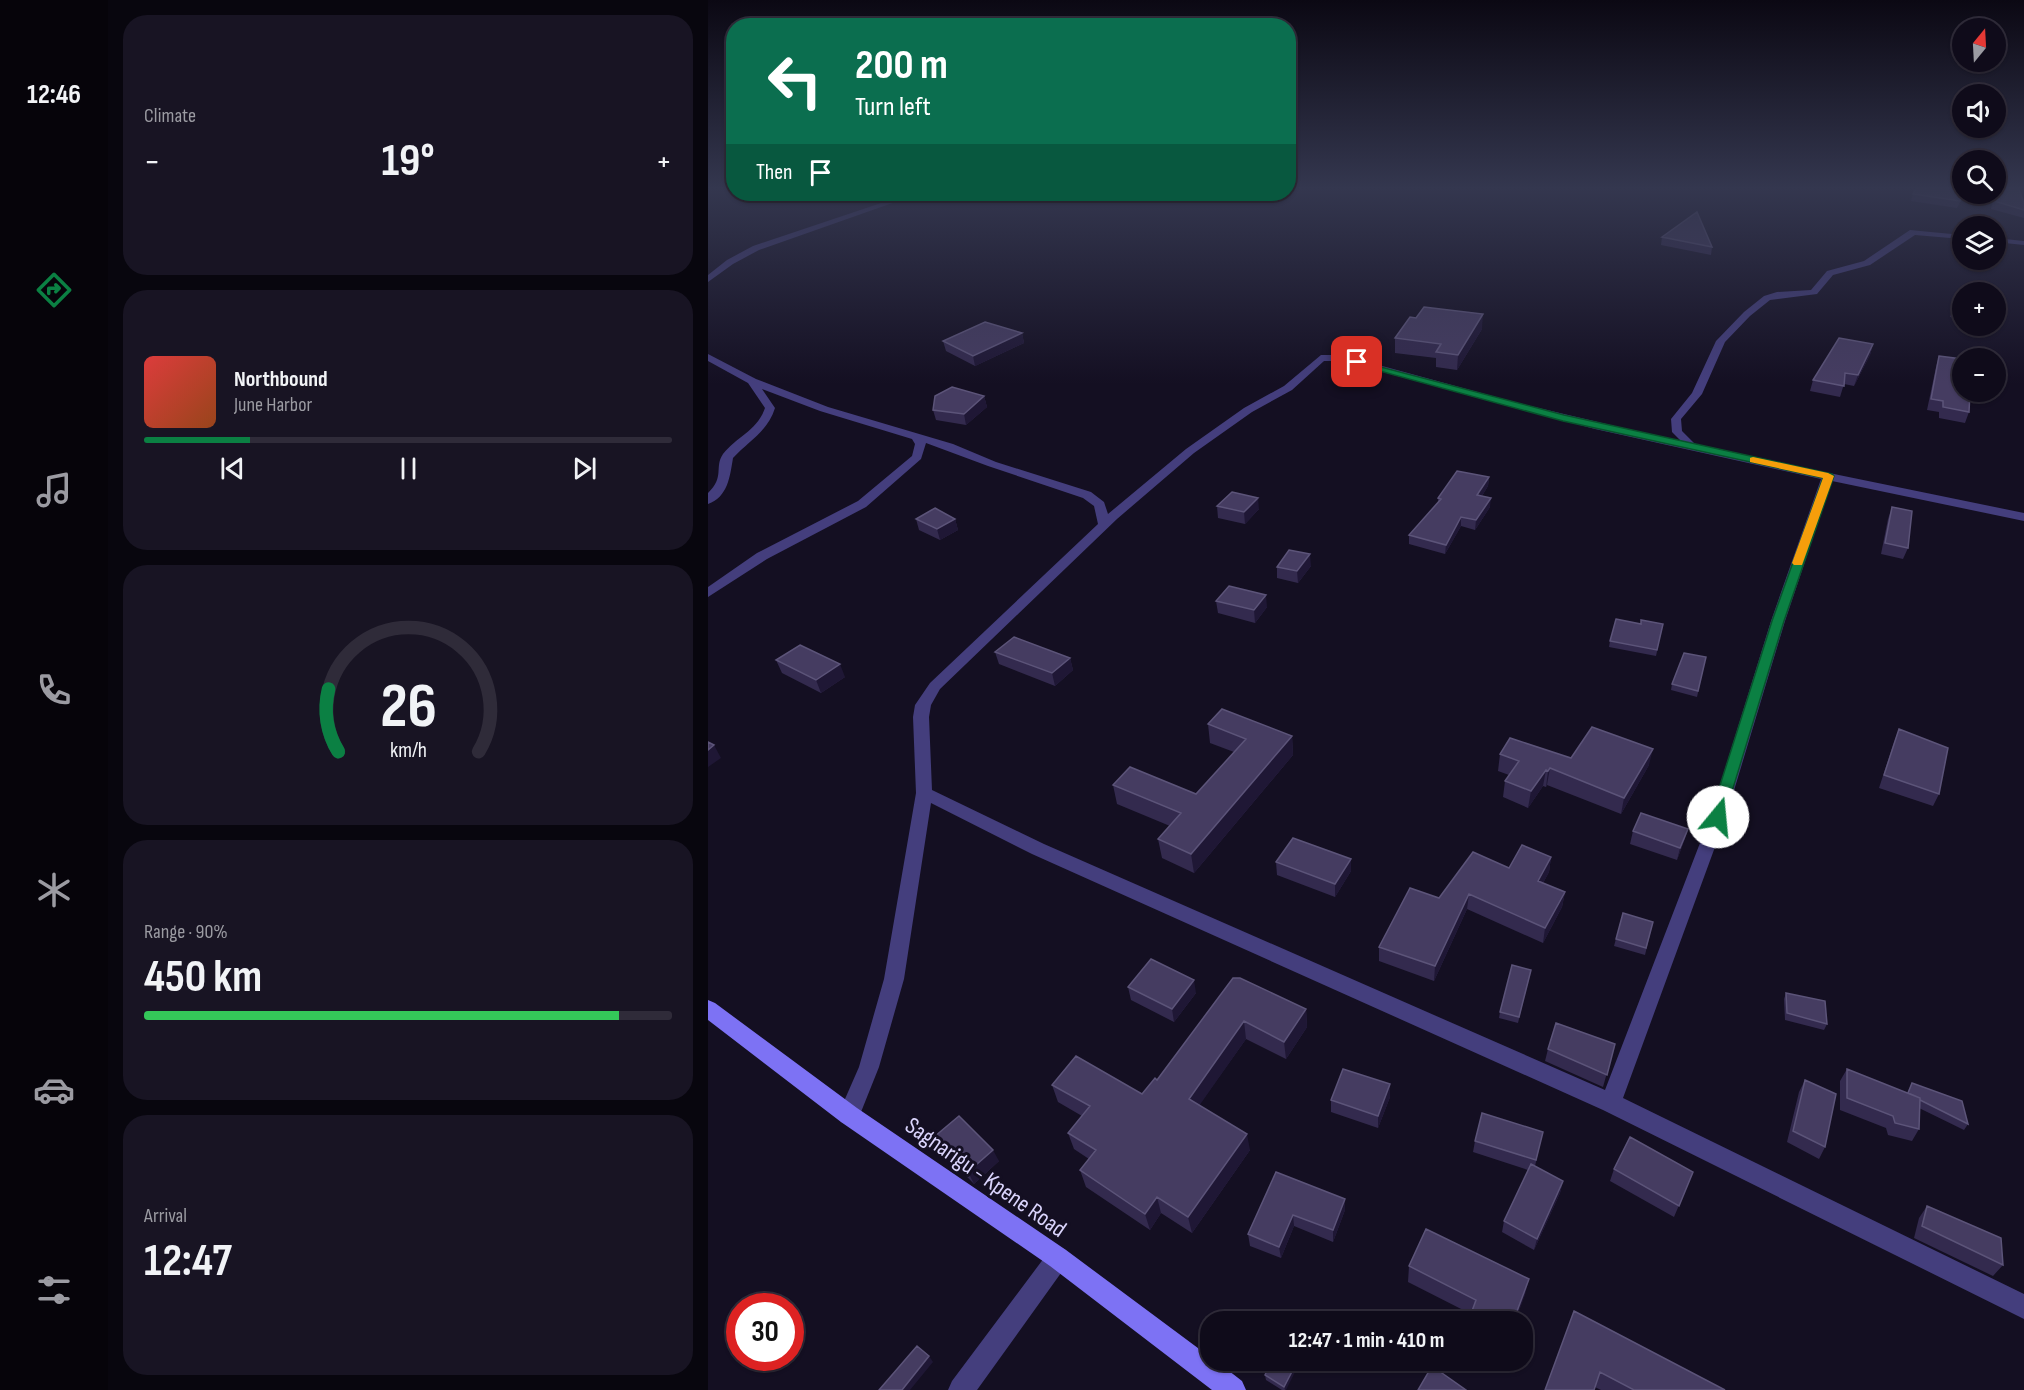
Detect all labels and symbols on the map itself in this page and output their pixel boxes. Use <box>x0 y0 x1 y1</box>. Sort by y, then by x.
north arrow <box>1952 18 2006 72</box>
pin <box>1331 336 1382 387</box>
position arrow <box>1686 785 1750 849</box>
street label: Sagnarigu - Kpene Road <box>900 1111 1072 1244</box>
speed limit sign: 30 <box>726 1293 804 1371</box>

